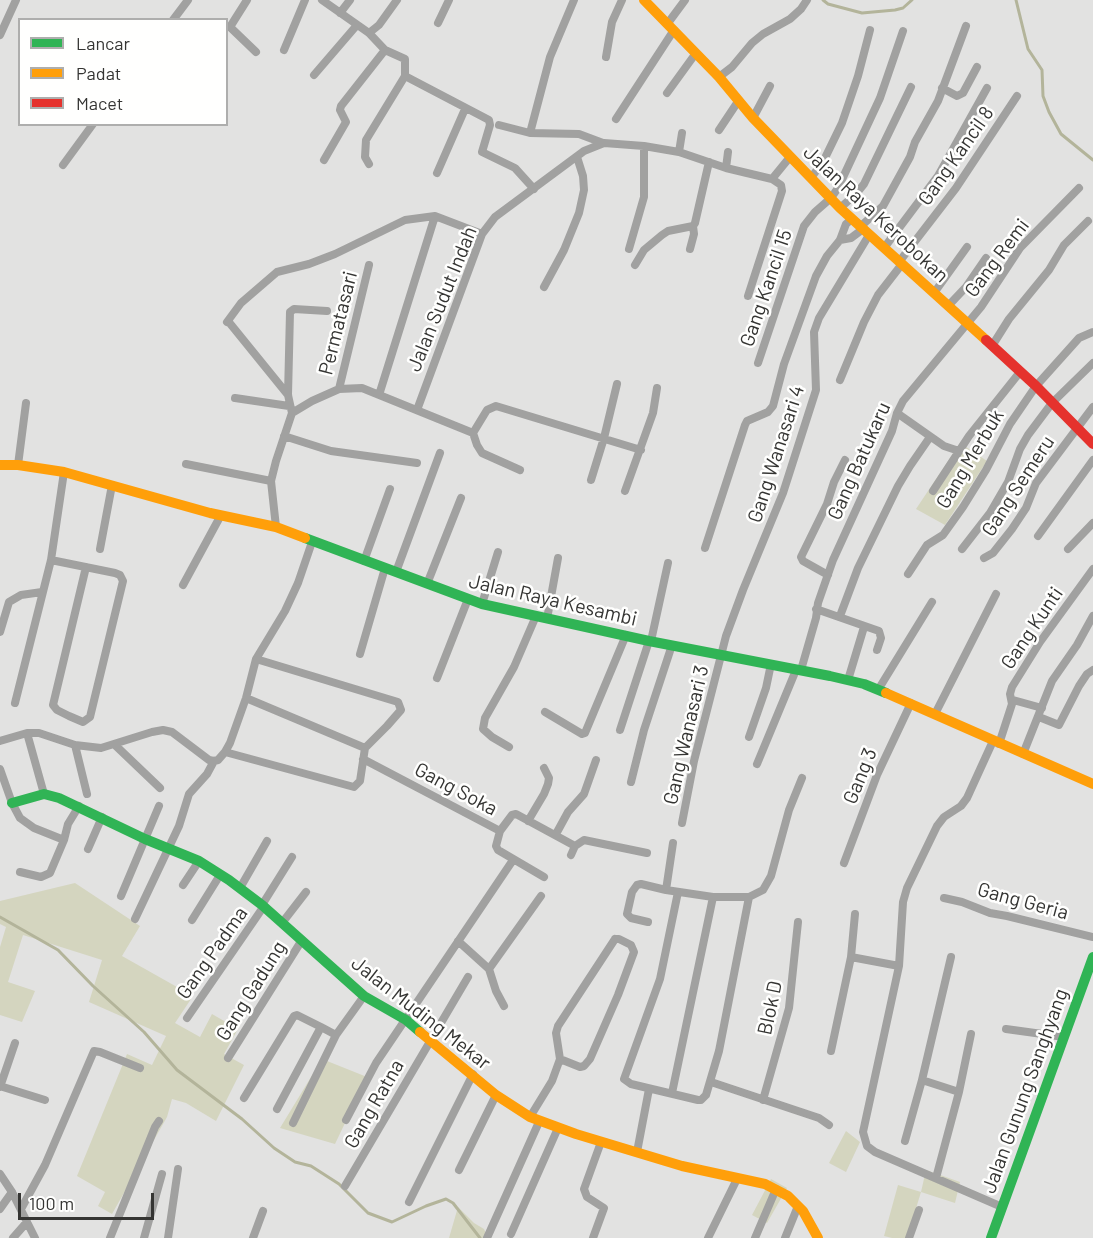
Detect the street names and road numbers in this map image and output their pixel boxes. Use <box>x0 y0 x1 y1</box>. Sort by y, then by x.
street label: Gang Kancil 8 <box>913 102 999 210</box>
street label: Jalan Raya Kerobokan <box>798 140 954 288</box>
street label: Gang Remi <box>960 214 1034 302</box>
street label: Jalan Sudut Indah <box>402 223 482 375</box>
street label: Gang Kancil 15 <box>735 226 797 350</box>
street label: Permatasari <box>314 269 362 377</box>
street label: Gang Wanasari 4 <box>743 382 809 526</box>
street label: Gang Batukaru <box>822 398 896 524</box>
street label: Gang Merbuk <box>931 405 1009 513</box>
street label: Gang Semeru <box>977 431 1059 541</box>
street label: Jalan Raya Kesambi <box>467 569 639 631</box>
street label: Gang Kunti <box>996 582 1068 674</box>
street label: Gang Wanasari 3 <box>658 663 714 807</box>
street label: Gang 3 <box>838 745 882 807</box>
street label: Gang Soka <box>410 757 502 821</box>
street label: Gang Geria <box>975 877 1071 925</box>
street label: Gang Padma <box>171 902 253 1004</box>
street label: Gang Gadung <box>211 937 291 1045</box>
street label: Jalan Muding Mekar <box>347 951 495 1075</box>
street label: Blok D <box>753 979 787 1037</box>
street label: Jalan Gunung Sanghyang <box>977 985 1073 1197</box>
street label: Gang Ratna <box>339 1055 409 1153</box>

